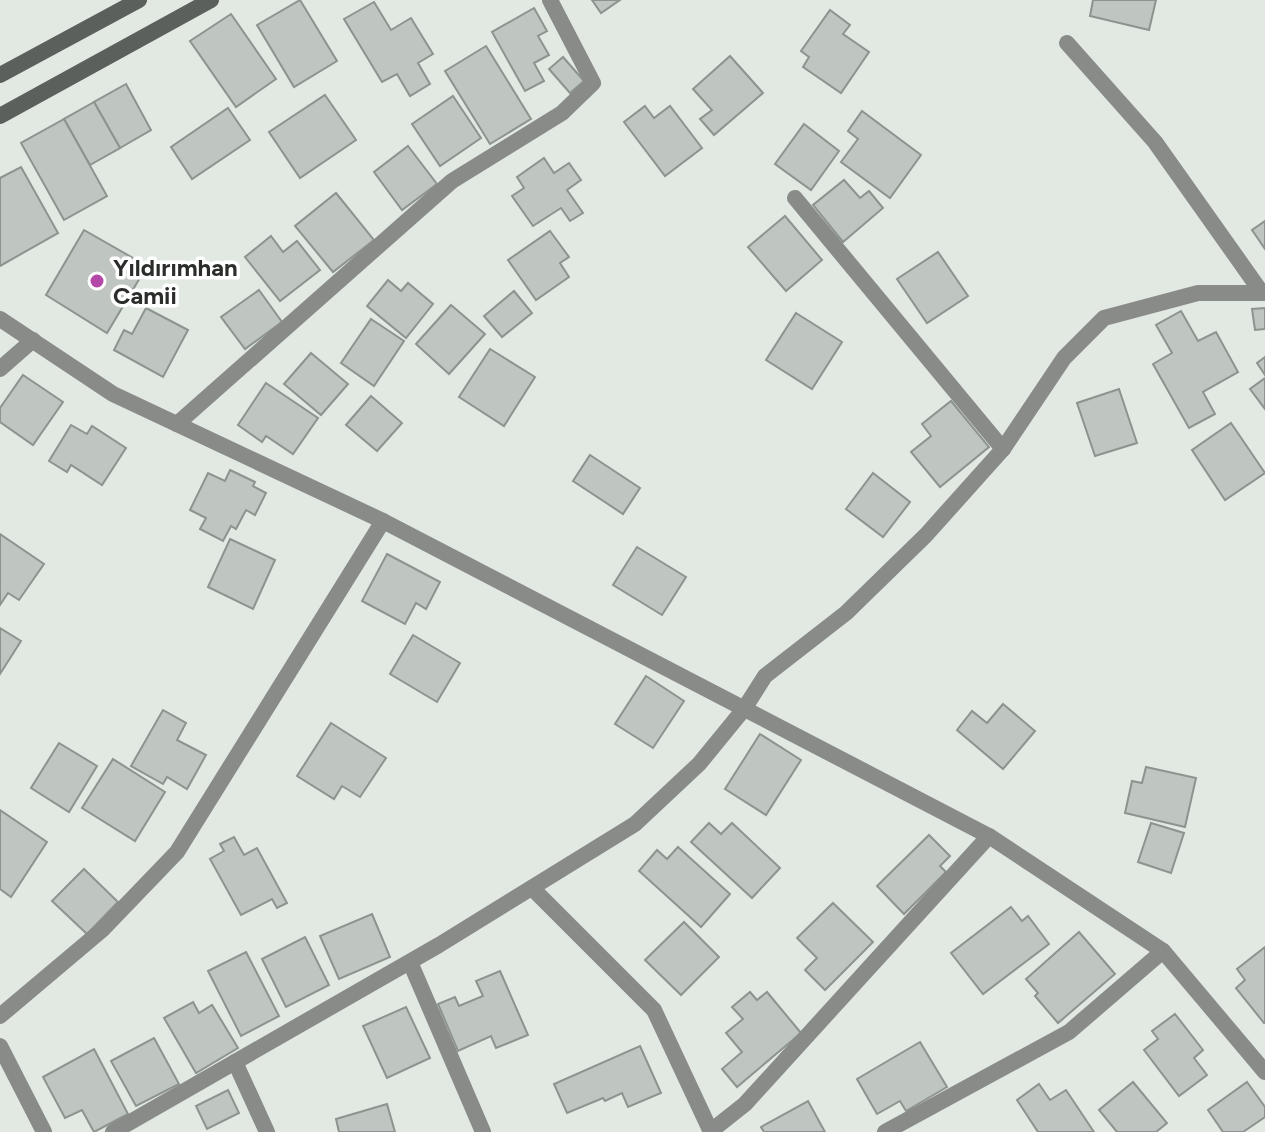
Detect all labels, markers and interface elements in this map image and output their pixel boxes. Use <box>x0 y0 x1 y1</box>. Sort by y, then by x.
place label: Yıldırımhan Camii <box>113 253 238 310</box>
marker: Yıldırımhan Camii <box>88 272 106 290</box>

